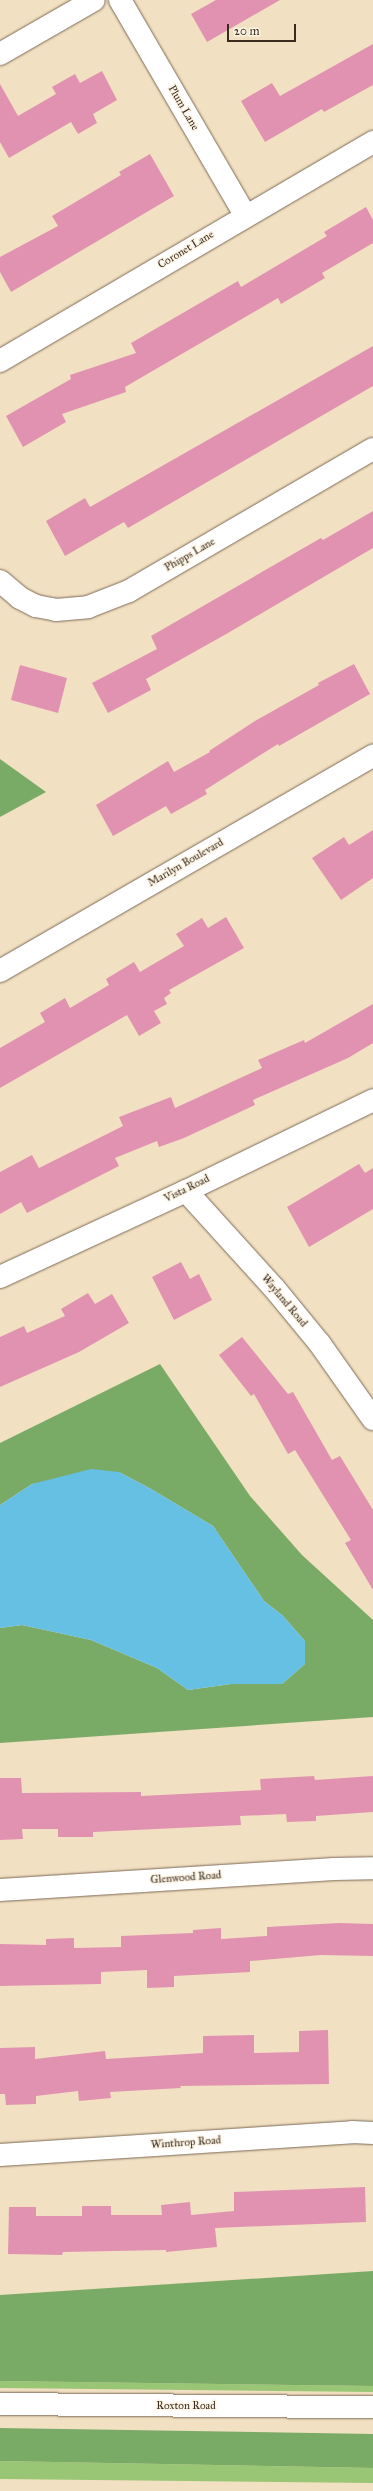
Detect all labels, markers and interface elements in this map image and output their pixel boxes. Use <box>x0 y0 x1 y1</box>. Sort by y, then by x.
scale bar <box>229 16 298 42</box>
text: 20 m <box>234 24 260 38</box>
street label: Plum Lane <box>165 83 201 133</box>
street label: Coronet Lane <box>156 228 216 272</box>
street label: Phipps Lane <box>162 535 218 575</box>
street label: Marilyn Boulevard <box>146 836 226 890</box>
street label: Vista Road <box>162 1172 212 1206</box>
street label: Wayland Road <box>258 1272 310 1330</box>
street label: Glenwood Road <box>150 1869 222 1887</box>
street label: Winthrop Road <box>150 2134 222 2152</box>
street label: Roxton Road <box>156 2399 216 2413</box>

